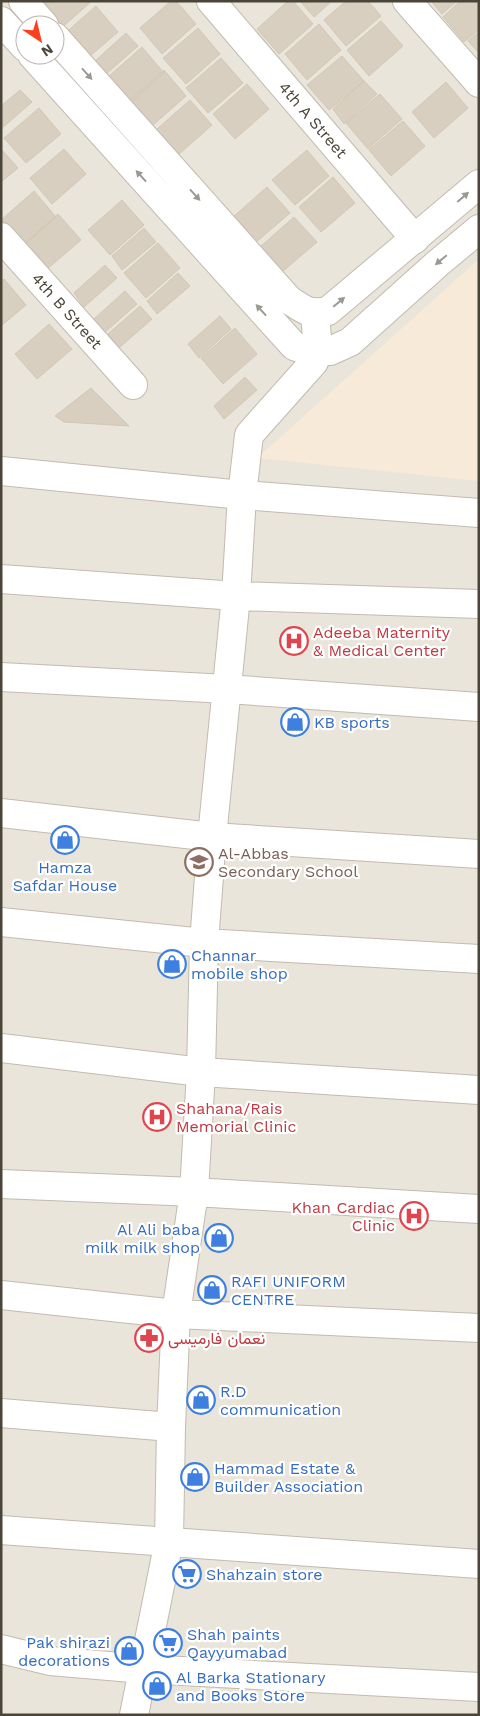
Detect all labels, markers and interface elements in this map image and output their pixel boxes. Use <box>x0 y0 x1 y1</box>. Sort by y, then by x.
north arrow <box>15 15 65 65</box>
text: N <box>39 41 56 60</box>
one-way arrow <box>82 67 93 80</box>
street label: 4th A Street <box>275 78 351 162</box>
one-way arrow <box>135 170 147 182</box>
one-way arrow <box>190 188 201 201</box>
one-way arrow <box>457 192 470 203</box>
one-way arrow <box>435 254 448 265</box>
street label: 4th B Street <box>28 269 106 353</box>
one-way arrow <box>332 296 345 307</box>
one-way arrow <box>255 304 267 316</box>
place label: Adeeba Maternity & Medical Center <box>313 623 451 660</box>
hospital icon: Adeeba Maternity & Medical Center <box>279 626 309 656</box>
shop icon: KB sports <box>280 707 310 737</box>
place label: KB sports <box>314 713 390 732</box>
shop icon: Hamza Safdar House <box>50 825 80 855</box>
place label: Al-Abbas Secondary School <box>218 844 358 881</box>
school or university icon: Al-Abbas Secondary School <box>184 847 214 877</box>
place label: Hamza Safdar House <box>13 858 117 895</box>
place label: Channar mobile shop <box>191 946 288 983</box>
shop icon: Channar mobile shop <box>157 949 187 979</box>
place label: Shahana/Rais Memorial Clinic <box>176 1099 297 1136</box>
hospital icon: Shahana/Rais Memorial Clinic <box>142 1102 172 1132</box>
place label: Khan Cardiac Clinic <box>292 1198 395 1235</box>
hospital icon: Khan Cardiac Clinic <box>399 1201 429 1231</box>
place label: Al Ali baba milk milk shop <box>85 1220 200 1257</box>
shop icon: Al Ali baba milk milk shop <box>204 1223 234 1253</box>
place label: RAFI UNIFORM CENTRE <box>231 1272 346 1309</box>
shop icon: RAFI UNIFORM CENTRE <box>197 1275 227 1305</box>
pharmacy icon: نعمان فارمیسی <box>134 1323 164 1353</box>
place label: نعمان فارمیسی <box>168 1329 265 1349</box>
place label: R.D communication <box>220 1382 341 1419</box>
shop icon: R.D communication <box>186 1385 216 1415</box>
place label: Hammad Estate & Builder Association <box>214 1459 363 1496</box>
shop icon: Hammad Estate & Builder Association <box>180 1462 210 1492</box>
supermarket icon: Shahzain store <box>172 1559 202 1589</box>
place label: Shahzain store <box>206 1565 323 1584</box>
place label: Shah paints Qayyumabad <box>187 1625 287 1662</box>
supermarket icon: Shah paints Qayyumabad <box>153 1628 183 1658</box>
place label: Pak shirazi decorations <box>18 1633 110 1670</box>
shop icon: Pak shirazi decorations <box>114 1636 144 1666</box>
place label: Al Barka Stationary and Books Store <box>176 1668 326 1705</box>
shop icon: Al Barka Stationary and Books Store <box>142 1671 172 1701</box>

